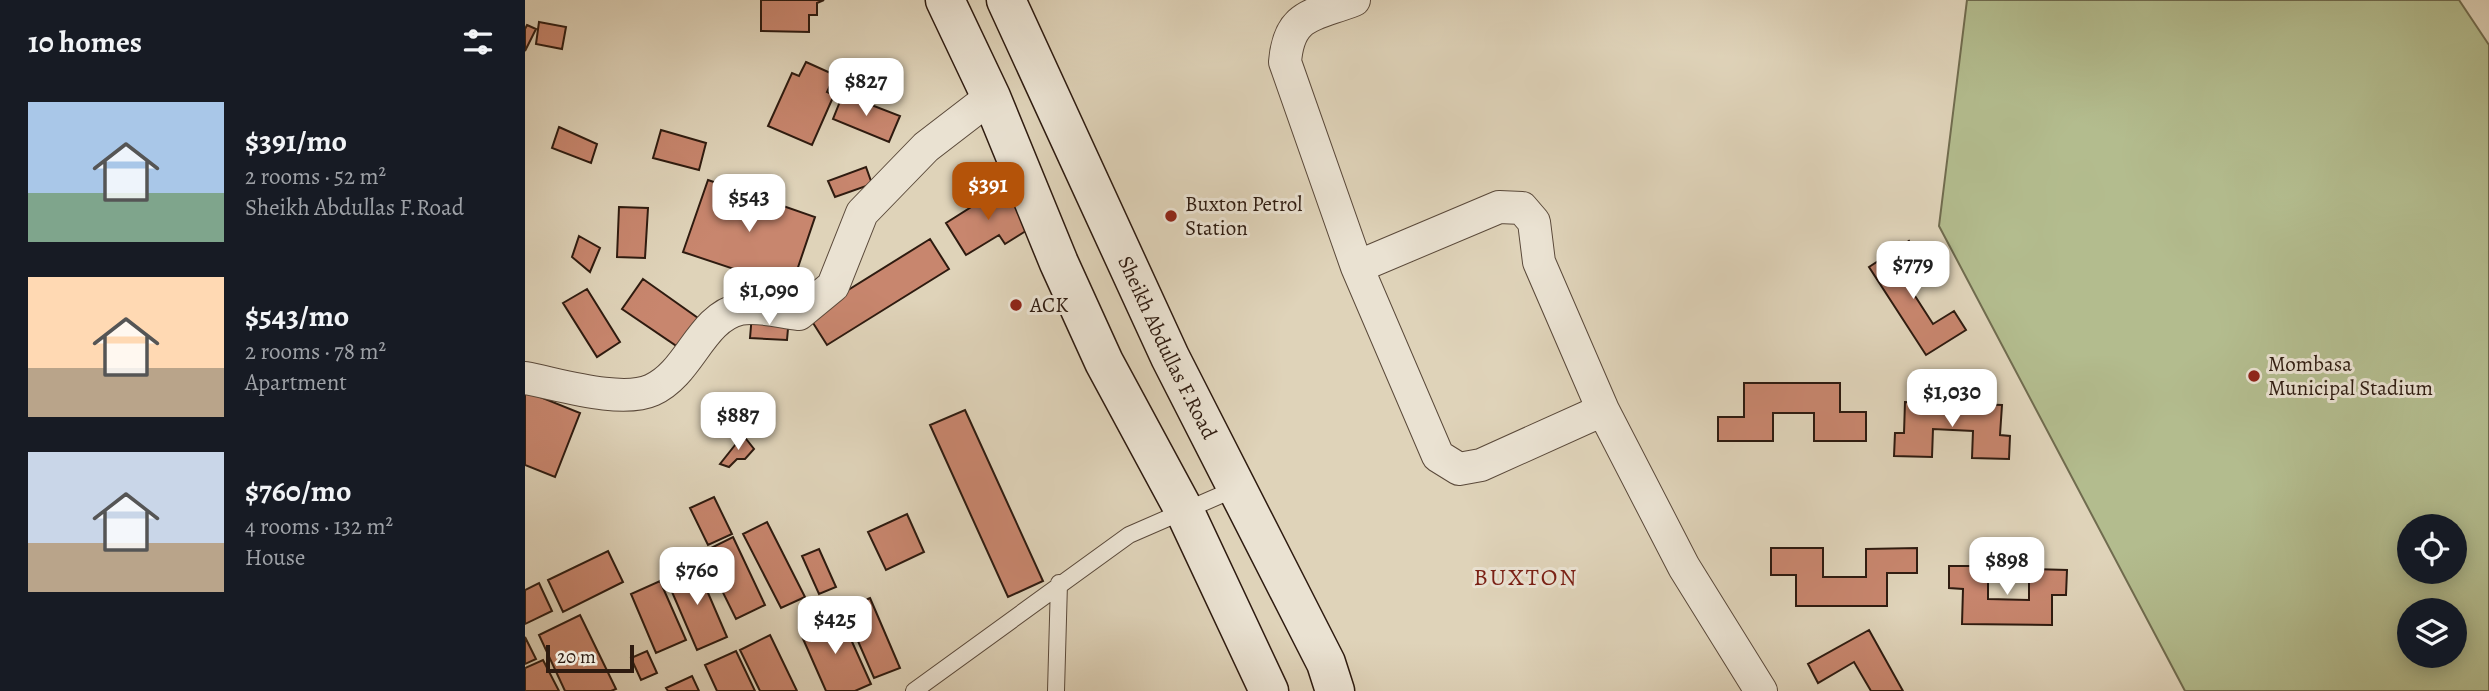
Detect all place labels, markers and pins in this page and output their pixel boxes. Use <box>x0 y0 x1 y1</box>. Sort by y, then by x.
pin: $827 <box>825 58 907 118</box>
pin: $391 <box>947 162 1029 222</box>
pin: $543 <box>708 174 790 234</box>
place label: Buxton Petrol Station <box>1185 190 1302 242</box>
marker: Buxton Petrol Station <box>1163 208 1179 224</box>
pin: $779 <box>1872 242 1954 301</box>
pin: $1,090 <box>712 268 826 327</box>
place label: ACK <box>1029 291 1068 319</box>
marker: ACK <box>1008 297 1024 313</box>
place label: Mombasa Municipal Stadium <box>2268 350 2433 402</box>
marker: Mombasa Municipal Stadium <box>2246 368 2262 384</box>
pin: $1,030 <box>1895 370 2009 429</box>
pin: $887 <box>697 392 779 452</box>
pin: $898 <box>1966 538 2048 597</box>
pin: $760 <box>656 548 738 607</box>
pin: $425 <box>794 596 876 656</box>

